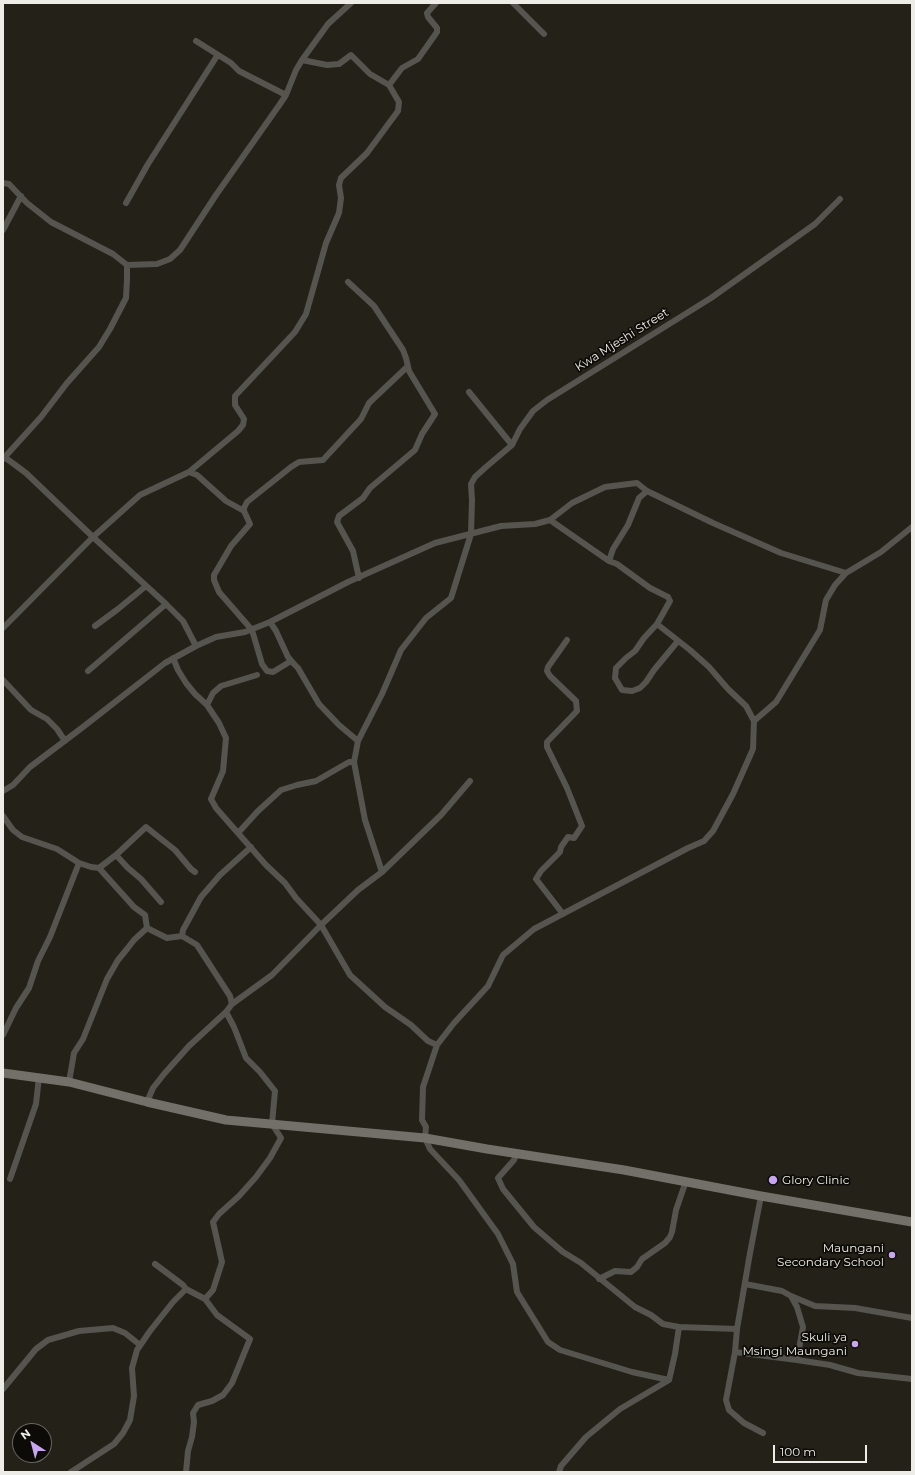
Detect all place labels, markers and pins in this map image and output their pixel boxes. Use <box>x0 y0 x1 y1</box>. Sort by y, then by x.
place label: Glory Clinic <box>782 1173 849 1187</box>
marker: Glory Clinic <box>767 1174 779 1186</box>
place label: Maungani Secondary School <box>777 1241 884 1269</box>
marker: Maungani Secondary School <box>887 1250 897 1260</box>
place label: Skuli ya Msingi Maungani <box>742 1330 847 1358</box>
marker: Skuli ya Msingi Maungani <box>850 1339 860 1349</box>

